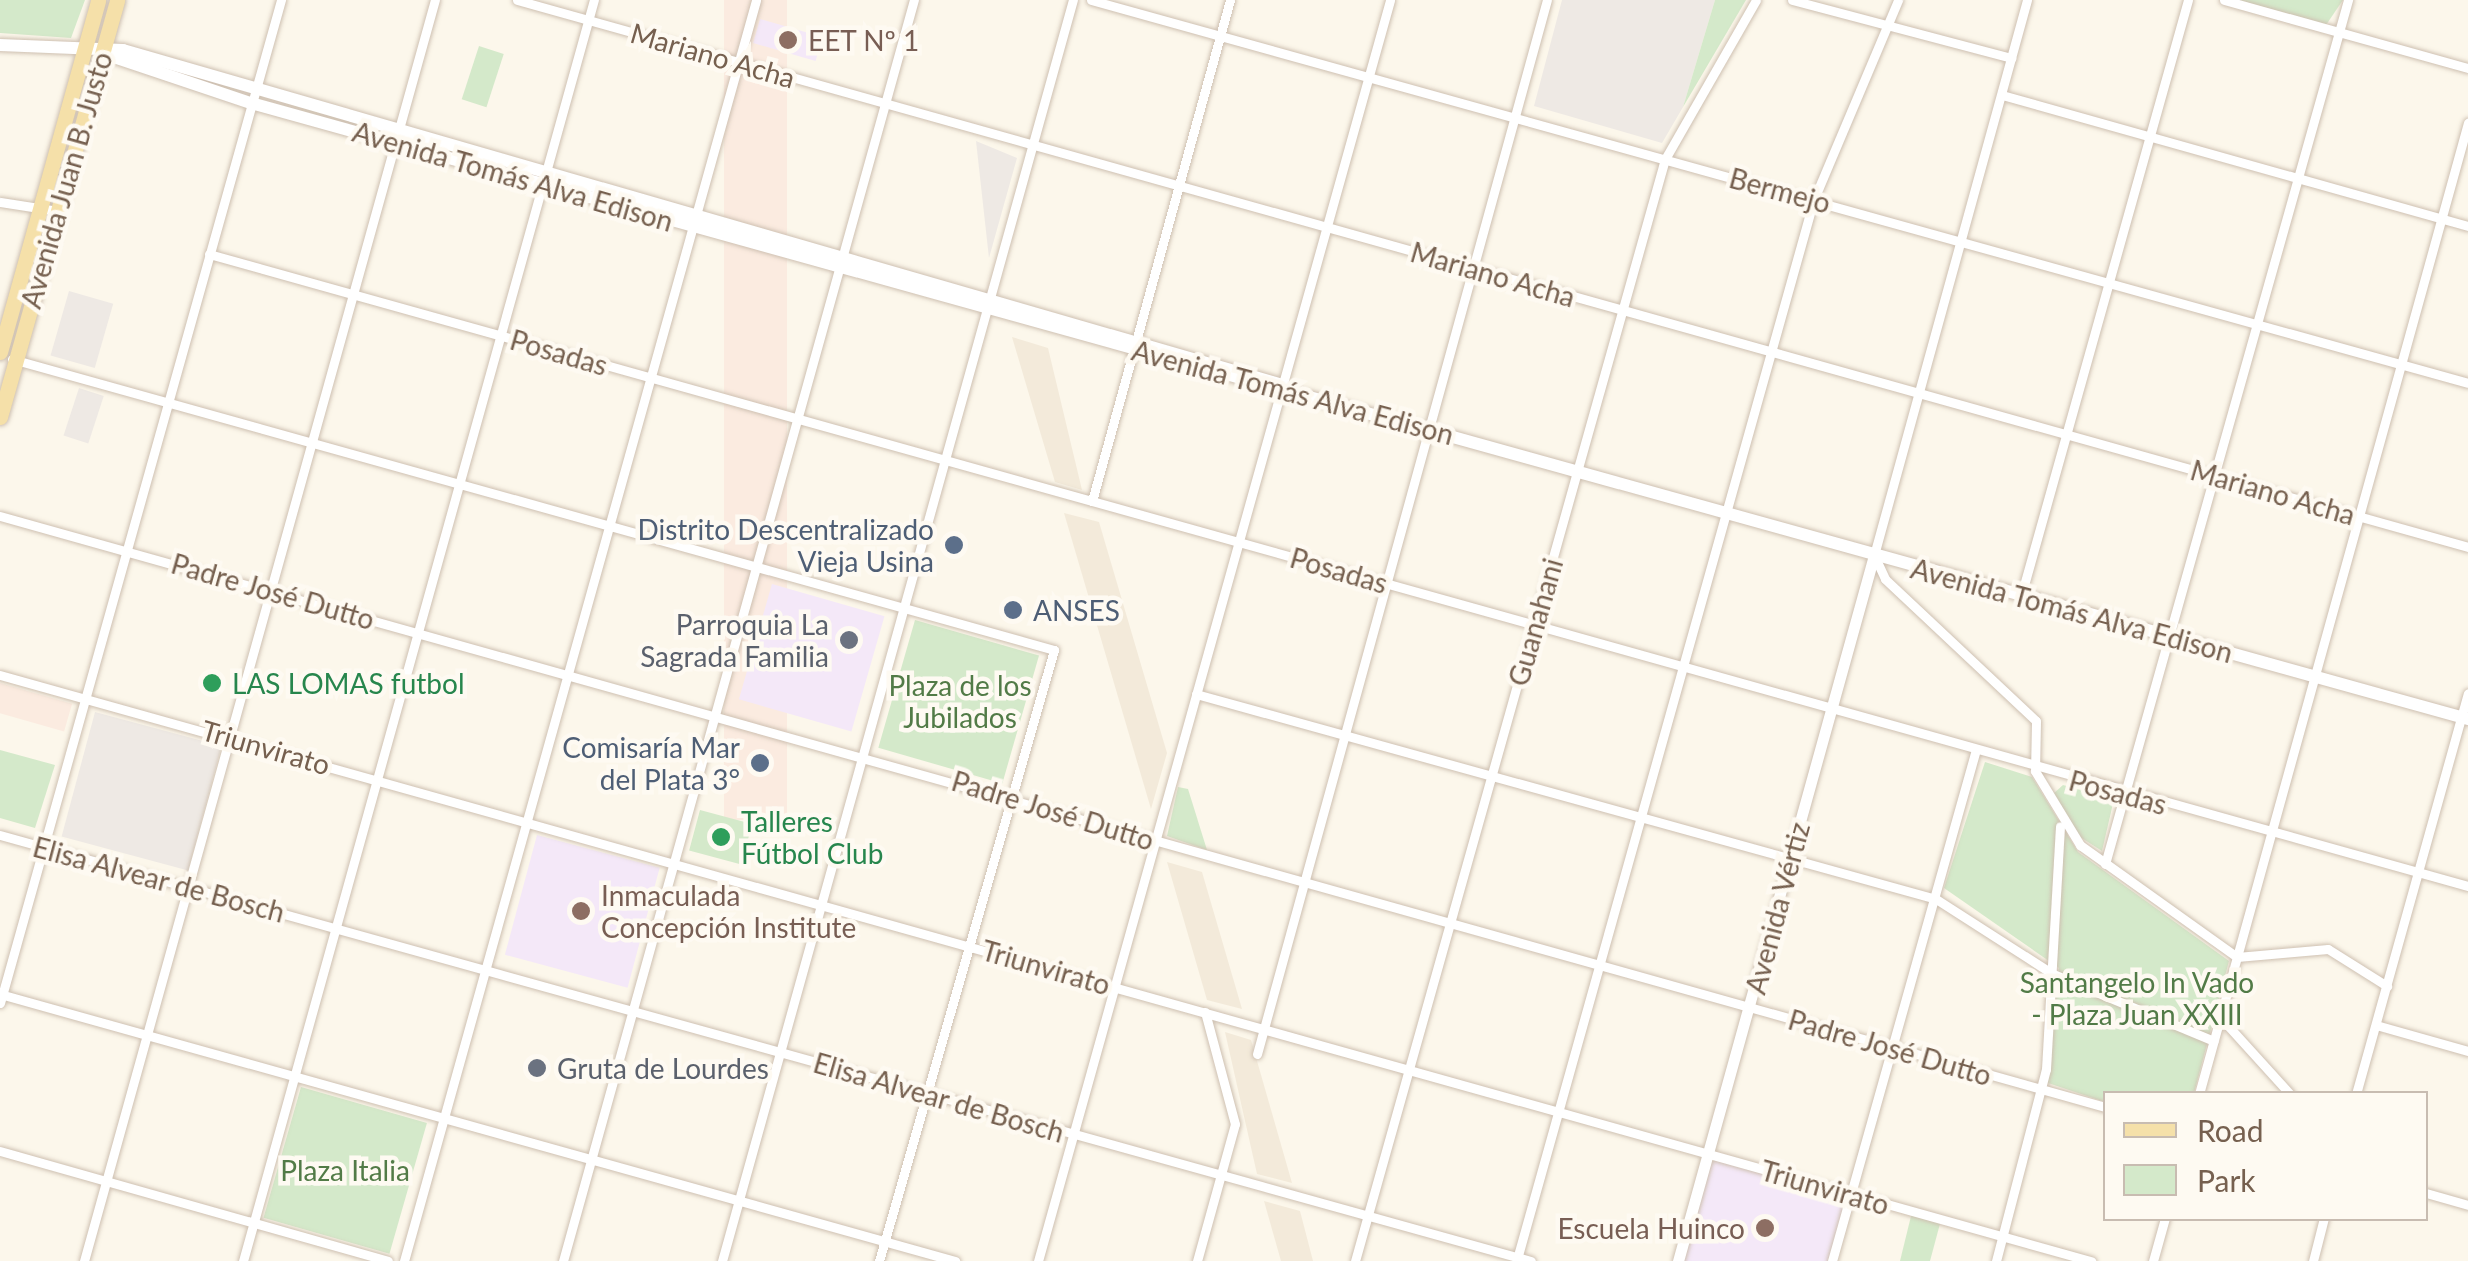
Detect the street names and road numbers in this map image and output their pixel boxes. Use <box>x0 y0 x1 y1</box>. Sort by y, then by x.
street label: Mariano Acha <box>626 15 800 95</box>
street label: Avenida Juan B. Justo <box>13 47 119 313</box>
street label: Avenida Tomás Alva Edison <box>348 114 678 238</box>
street label: Bermejo <box>1726 160 1834 220</box>
street label: Mariano Acha <box>1406 234 1580 314</box>
street label: Posadas <box>506 322 612 382</box>
street label: Avenida Tomás Alva Edison <box>1128 333 1458 451</box>
street label: Mariano Acha <box>2186 452 2360 532</box>
street label: Posadas <box>1286 540 1392 600</box>
street label: Padre José Dutto <box>167 546 379 636</box>
street label: Avenida Tomás Alva Edison <box>1907 551 2237 669</box>
street label: Guanahani <box>1501 554 1569 690</box>
street label: Triunvirato <box>198 713 334 781</box>
street label: Padre José Dutto <box>947 763 1159 857</box>
street label: Posadas <box>2065 763 2171 821</box>
street label: Avenida Vértiz <box>1738 818 1816 998</box>
street label: Elisa Alvear de Bosch <box>29 829 289 929</box>
street label: Triunvirato <box>978 933 1114 1001</box>
street label: Padre José Dutto <box>1784 1002 1996 1092</box>
street label: Elisa Alvear de Bosch <box>809 1045 1069 1149</box>
street label: Triunvirato <box>1757 1153 1893 1221</box>

